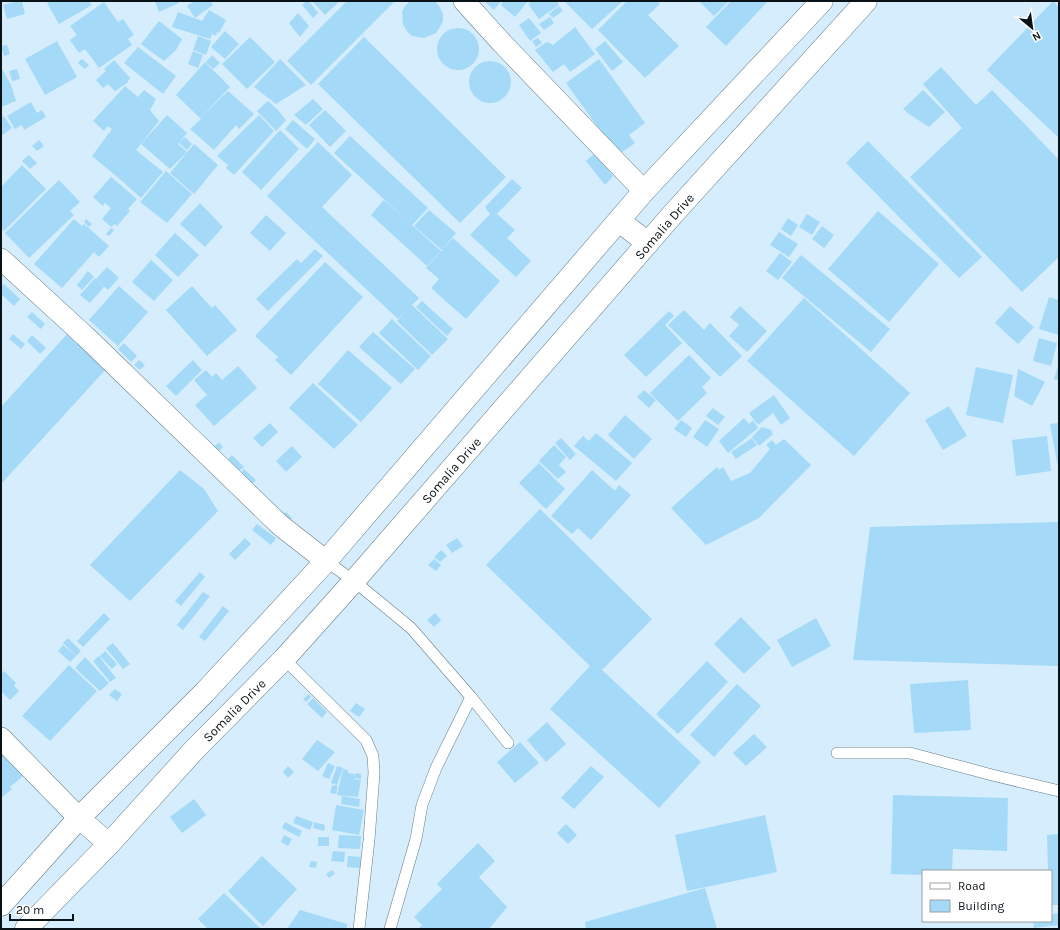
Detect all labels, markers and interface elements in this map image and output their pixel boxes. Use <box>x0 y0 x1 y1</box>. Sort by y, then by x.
north arrow <box>1012 8 1052 48</box>
text: N <box>1030 29 1043 44</box>
street label: Somalia Drive <box>632 190 697 262</box>
street label: Somalia Drive <box>419 434 484 506</box>
street label: Somalia Drive <box>200 676 269 745</box>
legend <box>922 870 1052 922</box>
text: Road <box>958 879 986 893</box>
scale bar <box>10 896 73 922</box>
text: Building <box>958 899 1005 913</box>
text: 20 m <box>16 903 44 917</box>

